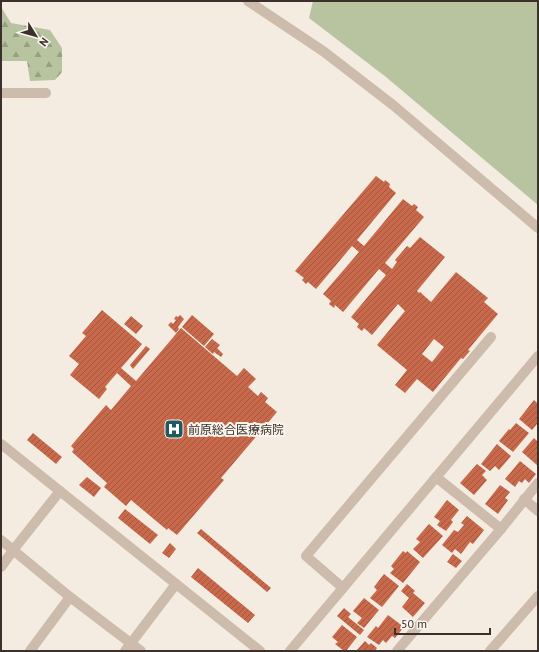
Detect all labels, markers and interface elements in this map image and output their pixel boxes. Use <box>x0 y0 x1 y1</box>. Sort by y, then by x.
north arrow <box>16 16 56 56</box>
text: N <box>36 35 52 49</box>
hospital icon: 前原総合医療病院 <box>163 418 185 440</box>
place label: 前原総合医療病院 <box>188 422 284 437</box>
scale bar <box>395 610 490 636</box>
text: 50 m <box>401 616 427 631</box>

